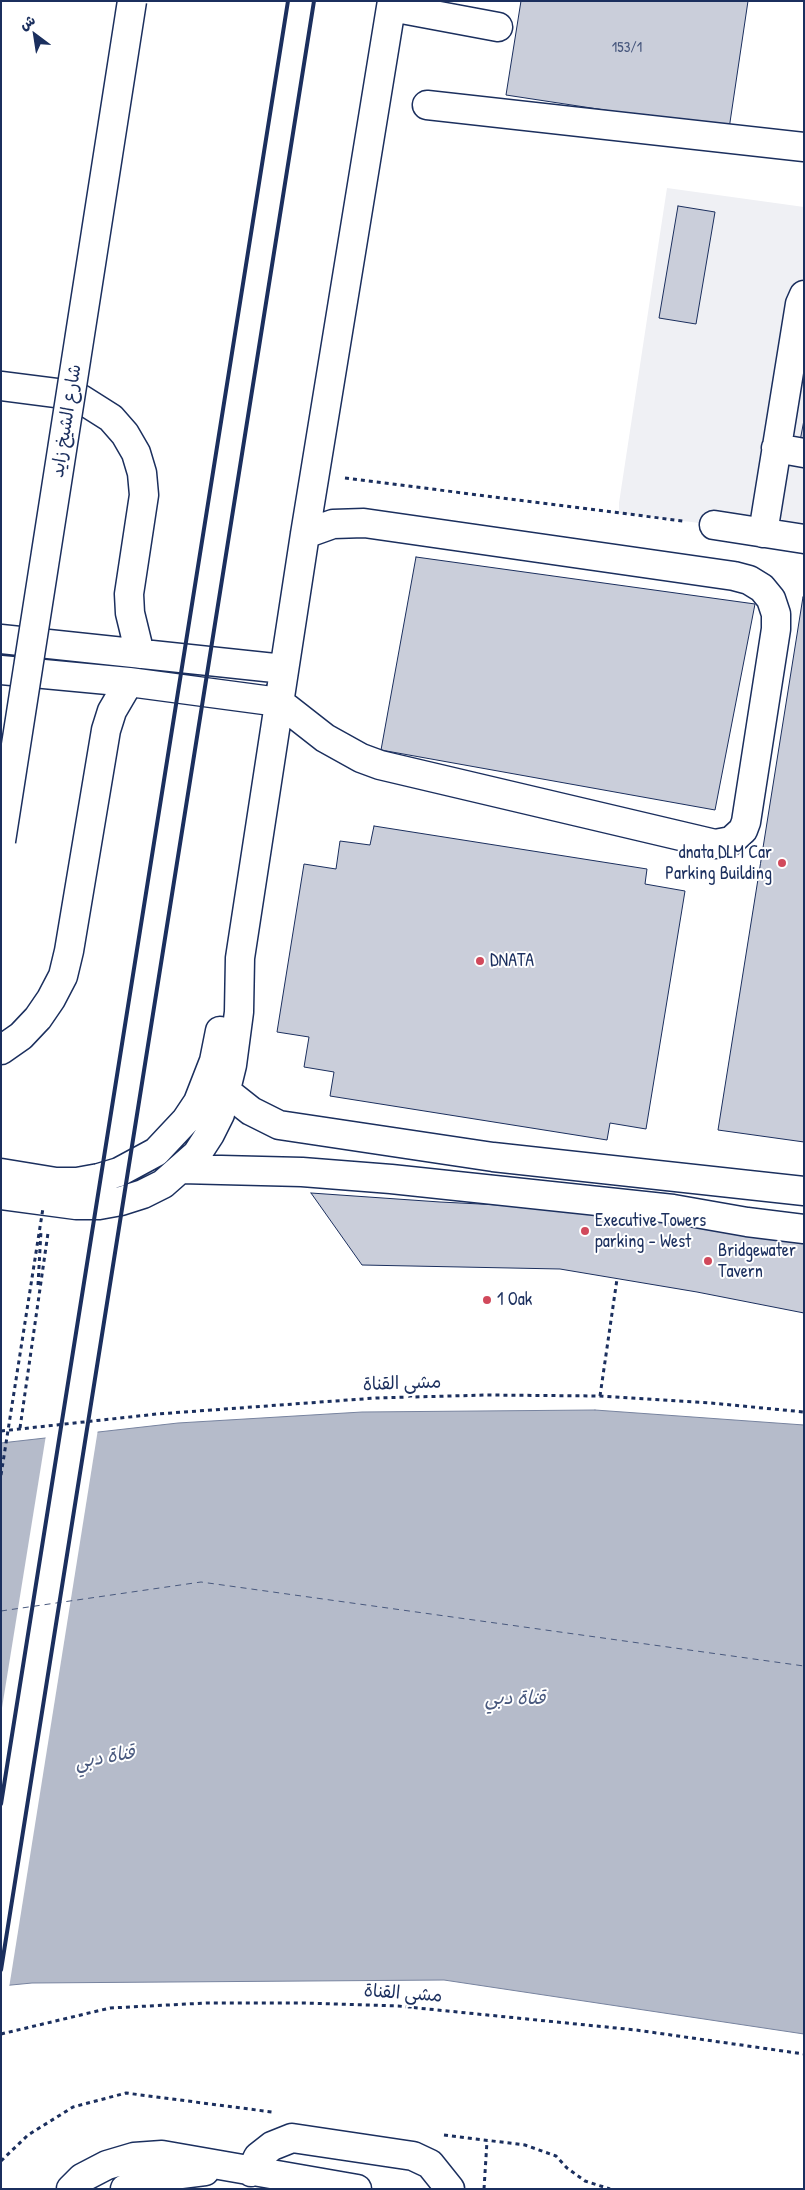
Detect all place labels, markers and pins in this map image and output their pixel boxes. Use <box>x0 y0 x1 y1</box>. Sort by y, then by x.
place label: dnata DLM Car Parking Building <box>665 842 772 884</box>
marker: dnata DLM Car Parking Building <box>776 857 788 869</box>
place label: DNATA <box>490 950 534 972</box>
marker: DNATA <box>474 955 486 967</box>
place label: Executive Towers parking - West <box>595 1210 706 1252</box>
marker: Executive Towers parking - West <box>579 1225 591 1237</box>
place label: Bridgewater Tavern <box>718 1240 796 1282</box>
marker: Bridgewater Tavern <box>702 1255 714 1267</box>
place label: 1 Oak <box>497 1289 532 1311</box>
marker: 1 Oak <box>481 1294 493 1306</box>

